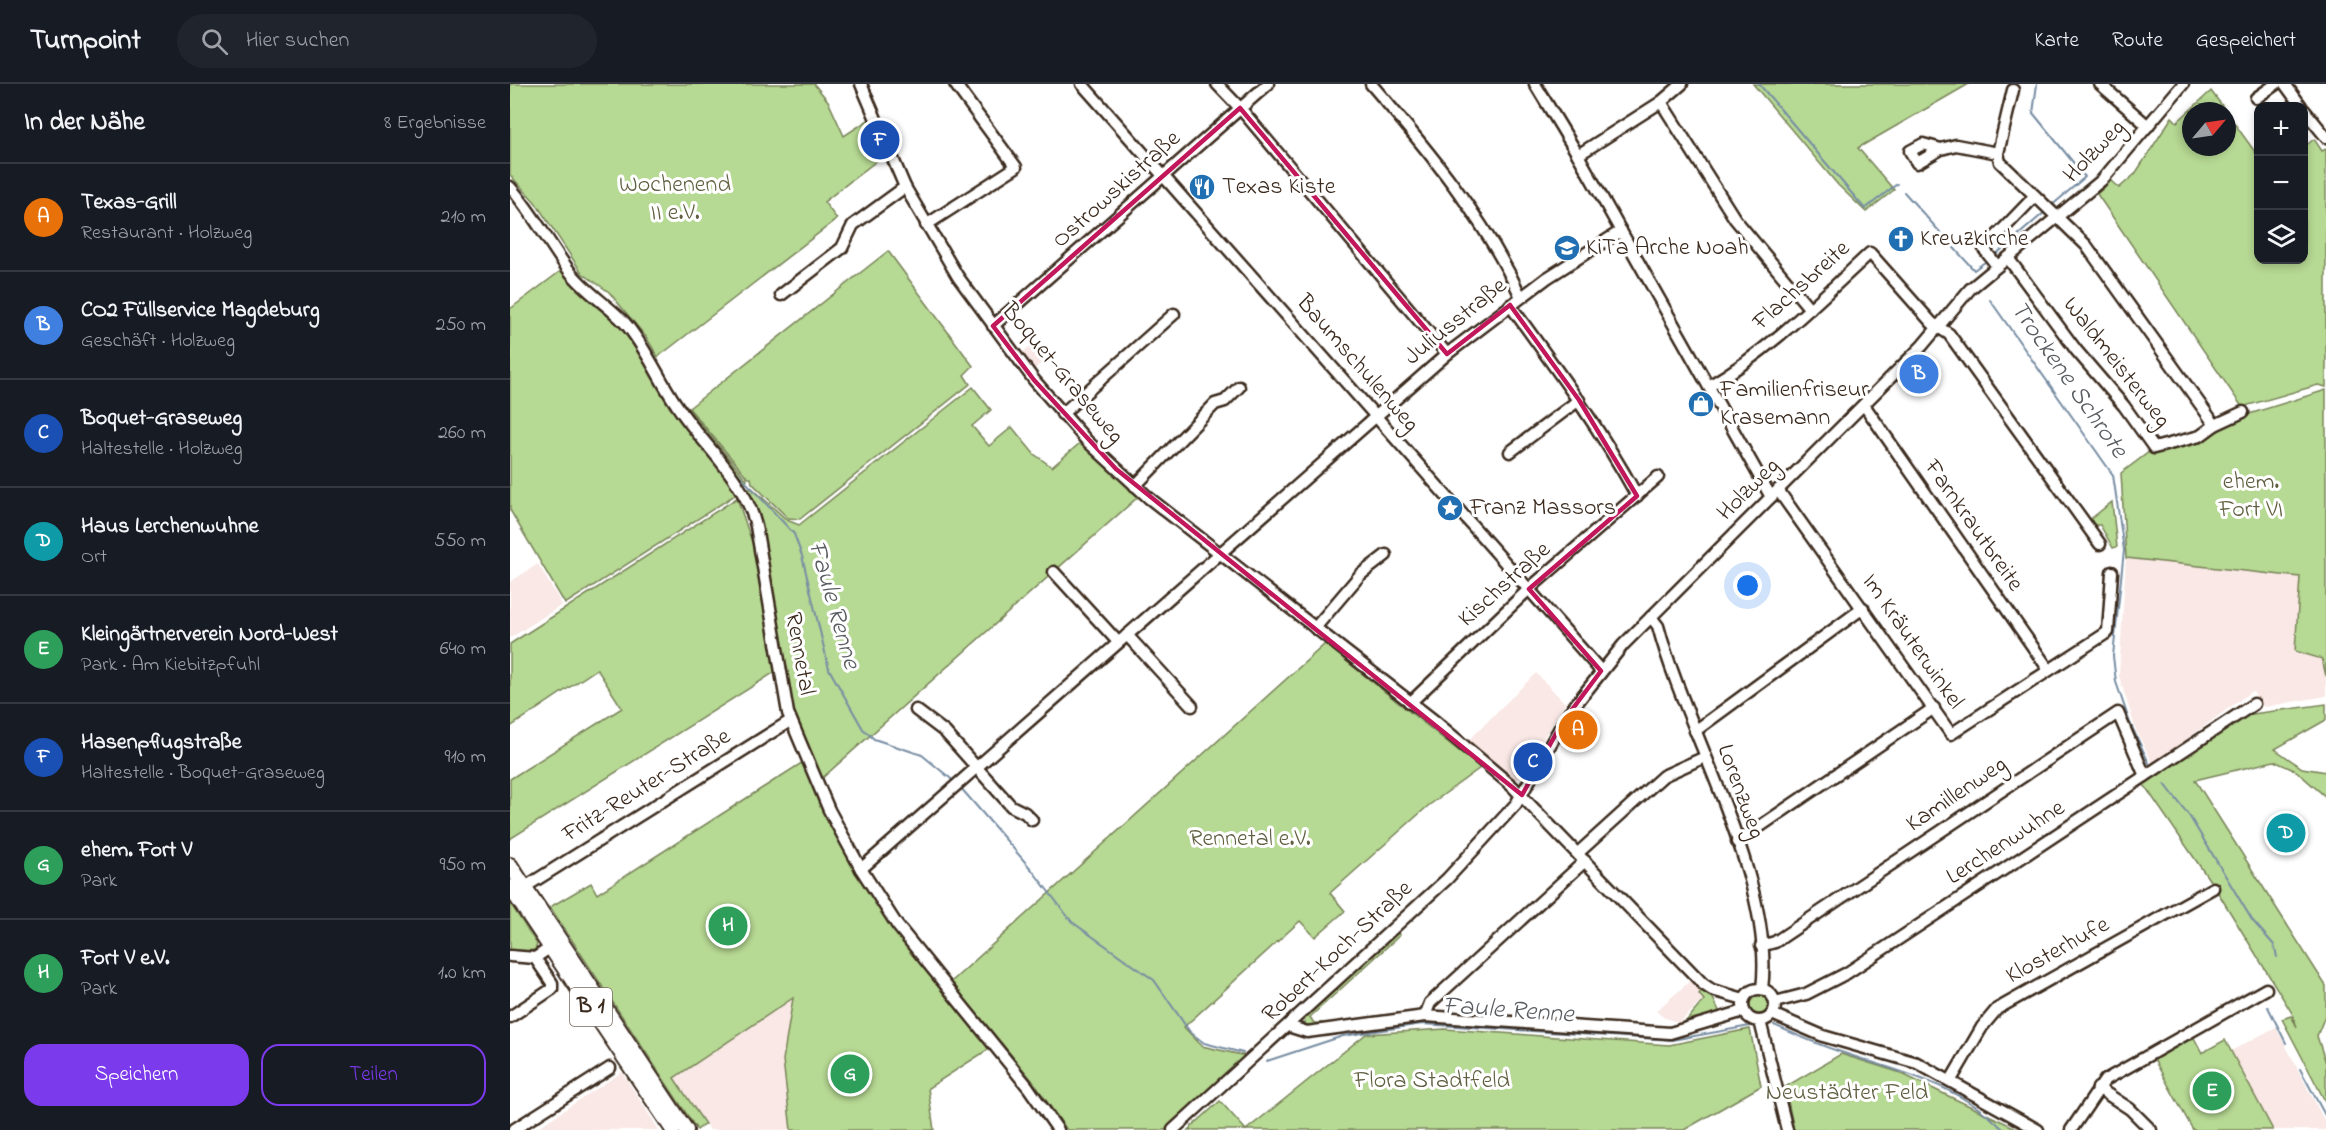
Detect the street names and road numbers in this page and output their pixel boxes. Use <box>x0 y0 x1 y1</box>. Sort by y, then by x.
street label: Holzweg <box>2056 112 2134 192</box>
street label: Ostrowskistraße <box>1045 122 1189 257</box>
street label: Flachsbreite <box>1745 232 1859 340</box>
street label: Juliusstraße <box>1397 269 1515 374</box>
street label: Baumschulenweg <box>1286 286 1427 441</box>
street label: Waldmeisterweg <box>2053 290 2179 436</box>
street label: Boquet-Graseweg <box>991 295 1132 453</box>
street label: Holzweg <box>1709 450 1789 530</box>
street label: Farnkrautbreite <box>1914 452 2032 599</box>
street label: Kischstraße <box>1451 534 1559 636</box>
street label: Im Kräuterwinkel <box>1852 567 1972 717</box>
street label: Rennetal <box>775 610 823 698</box>
street label: Fritz-Reuter-Straße <box>555 720 738 852</box>
street label: Lorenzweg <box>1707 740 1773 844</box>
street label: Kamillenweg <box>1899 748 2015 842</box>
street label: Lerchenwuhne <box>1940 791 2072 894</box>
street label: Robert-Koch-Straße <box>1255 872 1422 1031</box>
street label: Klosterhufe <box>2000 908 2116 994</box>
road number: B 1 <box>570 988 612 1026</box>

